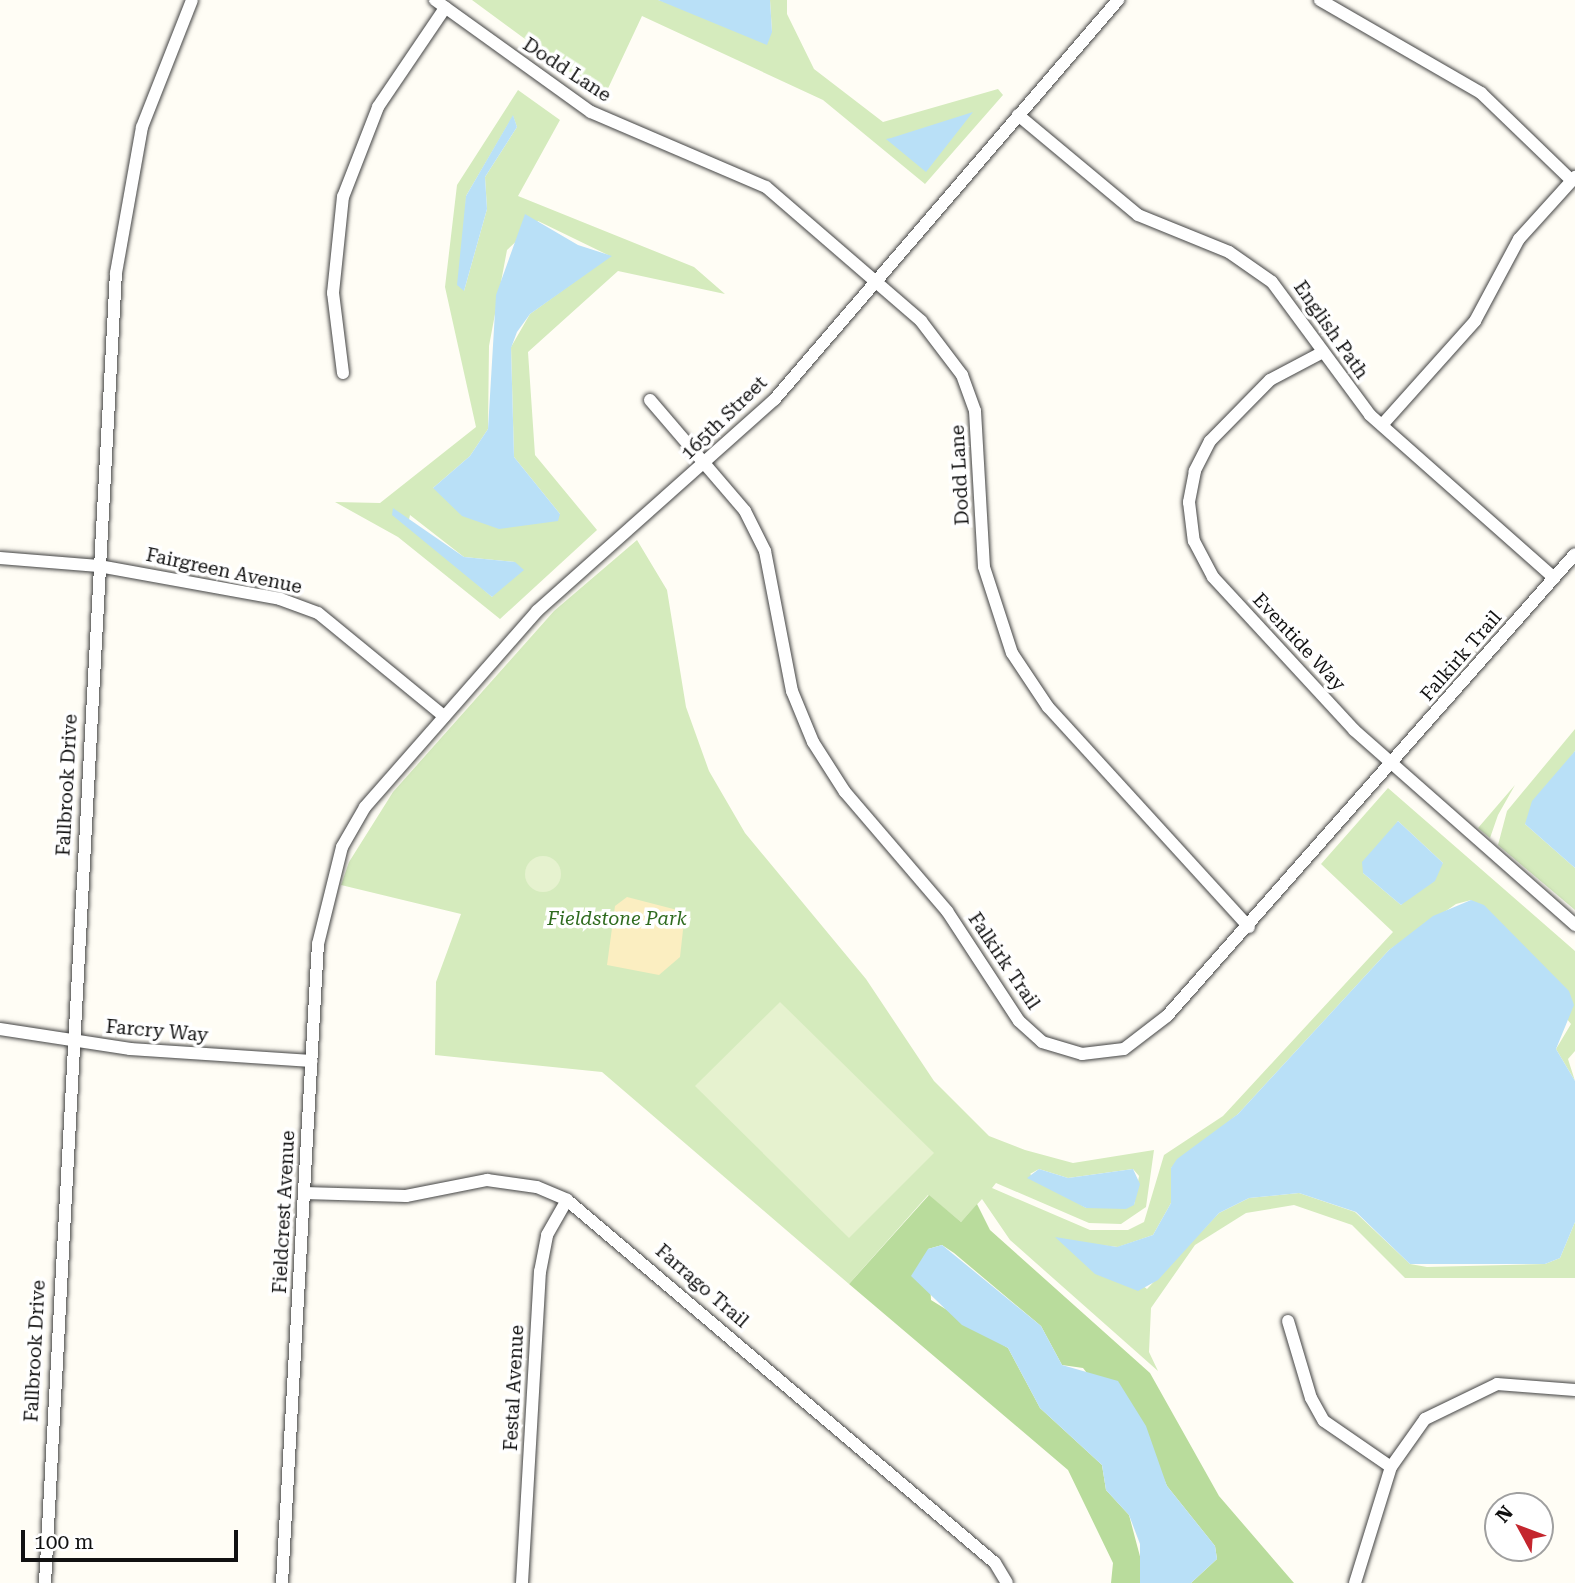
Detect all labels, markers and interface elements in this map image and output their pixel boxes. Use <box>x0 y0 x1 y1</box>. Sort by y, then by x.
street label: Dodd Lane <box>519 33 615 107</box>
street label: English Path <box>1289 277 1373 383</box>
street label: 165th Street <box>676 371 772 465</box>
street label: Dodd Lane <box>946 424 974 526</box>
street label: Fairgreen Avenue <box>144 543 304 599</box>
street label: Eventide Way <box>1248 588 1350 696</box>
street label: Falkirk Trail <box>1416 606 1506 706</box>
street label: Fallbrook Drive <box>52 713 82 857</box>
park label: Fieldstone Park <box>547 908 687 930</box>
street label: Falkirk Trail <box>963 908 1045 1014</box>
street label: Farcry Way <box>105 1015 209 1047</box>
street label: Fieldcrest Avenue <box>268 1130 300 1294</box>
street label: Farrago Trail <box>651 1239 753 1333</box>
street label: Fallbrook Drive <box>20 1279 50 1423</box>
street label: Festal Avenue <box>499 1324 529 1452</box>
north arrow <box>1484 1492 1554 1562</box>
text: N <box>1491 1501 1518 1527</box>
scale bar <box>24 1516 242 1560</box>
text: 100 m <box>34 1530 94 1554</box>

